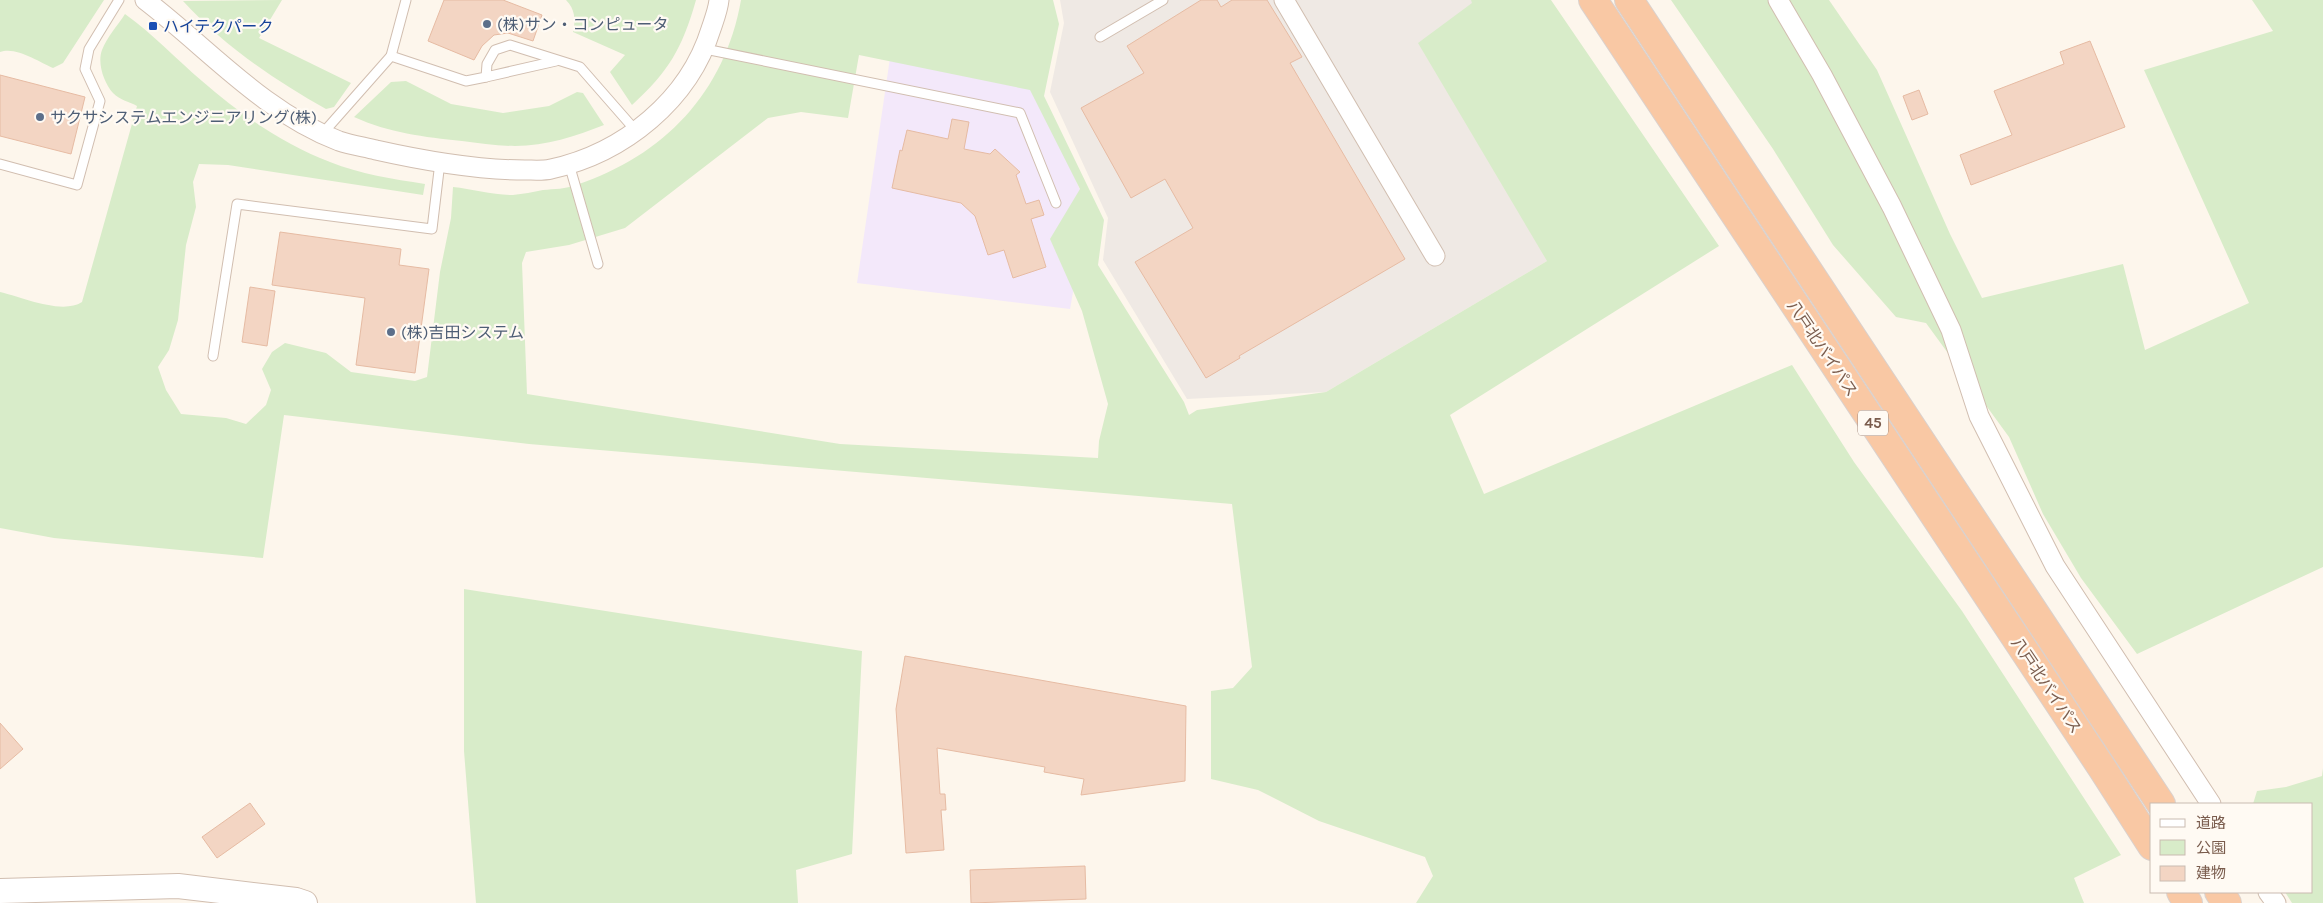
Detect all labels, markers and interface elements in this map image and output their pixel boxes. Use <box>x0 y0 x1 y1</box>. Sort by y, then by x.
place label: (株)サン・コンピュータ <box>497 15 668 34</box>
place label: ハイテクパーク <box>163 17 274 36</box>
marker: (株)サン・コンピュータ <box>481 18 493 30</box>
marker: ハイテクパーク <box>147 20 159 32</box>
place label: サクサシステムエンジニアリング(株) <box>50 108 317 127</box>
marker: サクサシステムエンジニアリング(株) <box>34 111 46 123</box>
street label: 八戸北バイパス <box>1783 297 1862 400</box>
place label: (株)吉田システム <box>401 323 524 342</box>
marker: (株)吉田システム <box>385 326 397 338</box>
road number: 45 <box>1858 410 1888 436</box>
street label: 八戸北バイパス <box>2007 634 2086 737</box>
legend <box>2150 803 2313 893</box>
text: 道路 <box>2196 814 2226 832</box>
text: 公園 <box>2196 839 2226 857</box>
text: 建物 <box>2196 864 2226 882</box>

